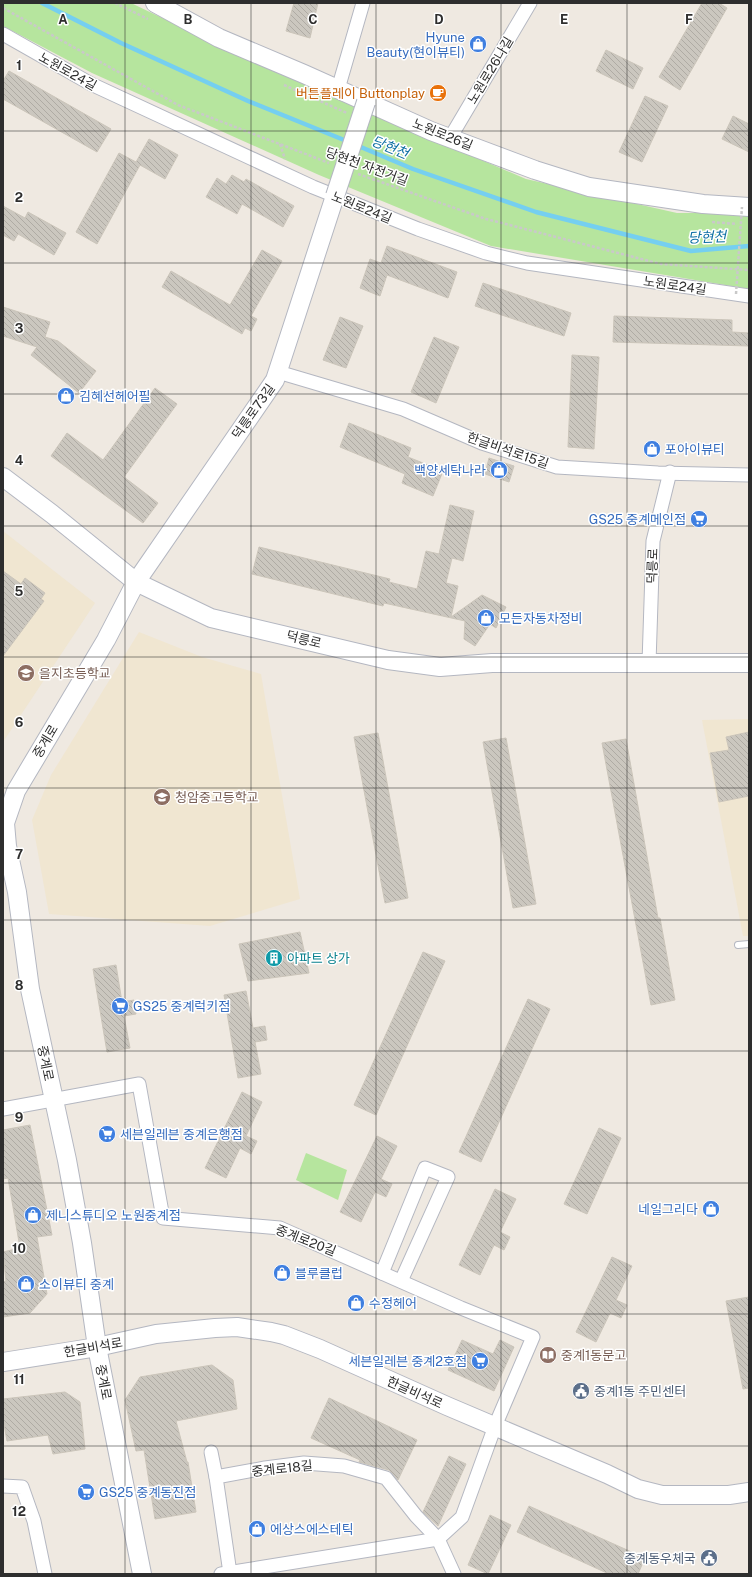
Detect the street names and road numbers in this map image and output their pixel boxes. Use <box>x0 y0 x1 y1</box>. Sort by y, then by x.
street label: 노원로26나길 <box>465 34 516 107</box>
street label: 노원로24길 <box>36 49 99 93</box>
street label: 노원로26길 <box>410 116 475 153</box>
street label: 당현천 자전거길 <box>323 145 410 188</box>
street label: 노원로24길 <box>329 189 394 226</box>
street label: 노원로24길 <box>642 274 708 297</box>
street label: 덕릉로73길 <box>229 381 278 442</box>
street label: 한글비석로15길 <box>465 429 551 471</box>
street label: 덕릉로 <box>644 548 661 584</box>
street label: 덕릉로 <box>285 628 323 651</box>
street label: 중계로 <box>30 722 61 761</box>
street label: 중계로 <box>34 1044 57 1082</box>
street label: 중계로20길 <box>273 1222 338 1259</box>
street label: 한글비석로 <box>62 1335 124 1360</box>
street label: 중계로 <box>93 1363 114 1401</box>
street label: 한글비석로 <box>384 1373 445 1411</box>
street label: 중계로18길 <box>251 1458 313 1479</box>

